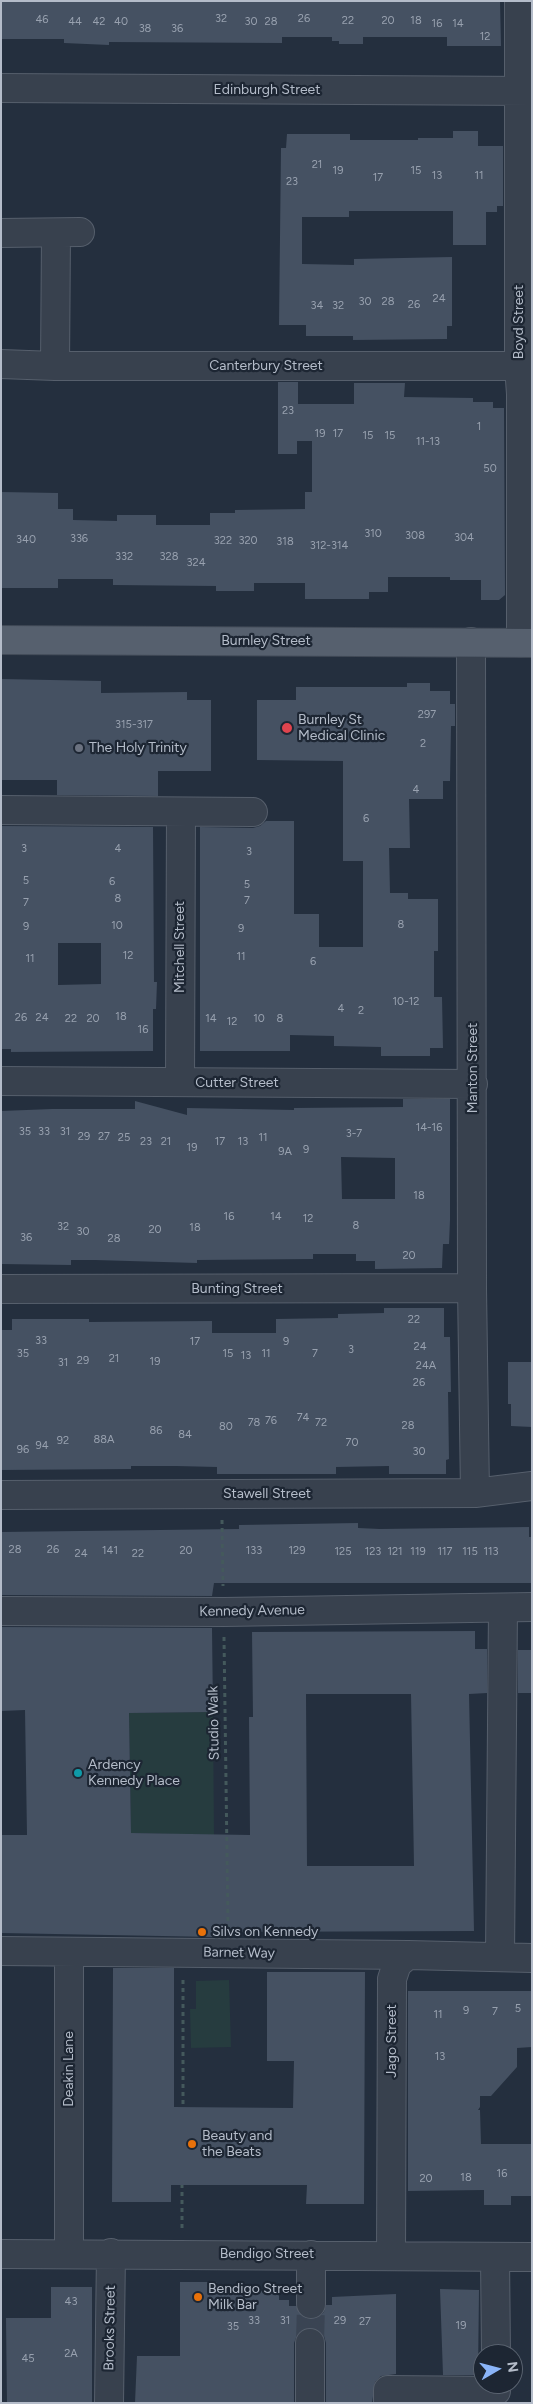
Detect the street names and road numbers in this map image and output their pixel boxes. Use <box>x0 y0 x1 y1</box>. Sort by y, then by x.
street label: Edinburgh Street <box>214 82 320 98</box>
street label: Boyd Street <box>511 285 527 359</box>
street label: Canterbury Street <box>209 358 323 374</box>
street label: Burnley Street <box>221 633 311 649</box>
street label: Mitchell Street <box>172 901 188 993</box>
street label: Manton Street <box>465 1023 481 1113</box>
street label: Cutter Street <box>195 1075 279 1091</box>
street label: Bunting Street <box>191 1281 283 1297</box>
street label: Stawell Street <box>223 1486 311 1502</box>
street label: Kennedy Avenue <box>199 1602 305 1620</box>
street label: Studio Walk <box>205 1686 223 1760</box>
street label: Barnet Way <box>203 1944 275 1962</box>
street label: Jago Street <box>384 2004 400 2078</box>
street label: Deakin Lane <box>61 2031 77 2107</box>
street label: Bendigo Street <box>220 2246 314 2262</box>
street label: Brooks Street <box>101 2285 119 2371</box>

